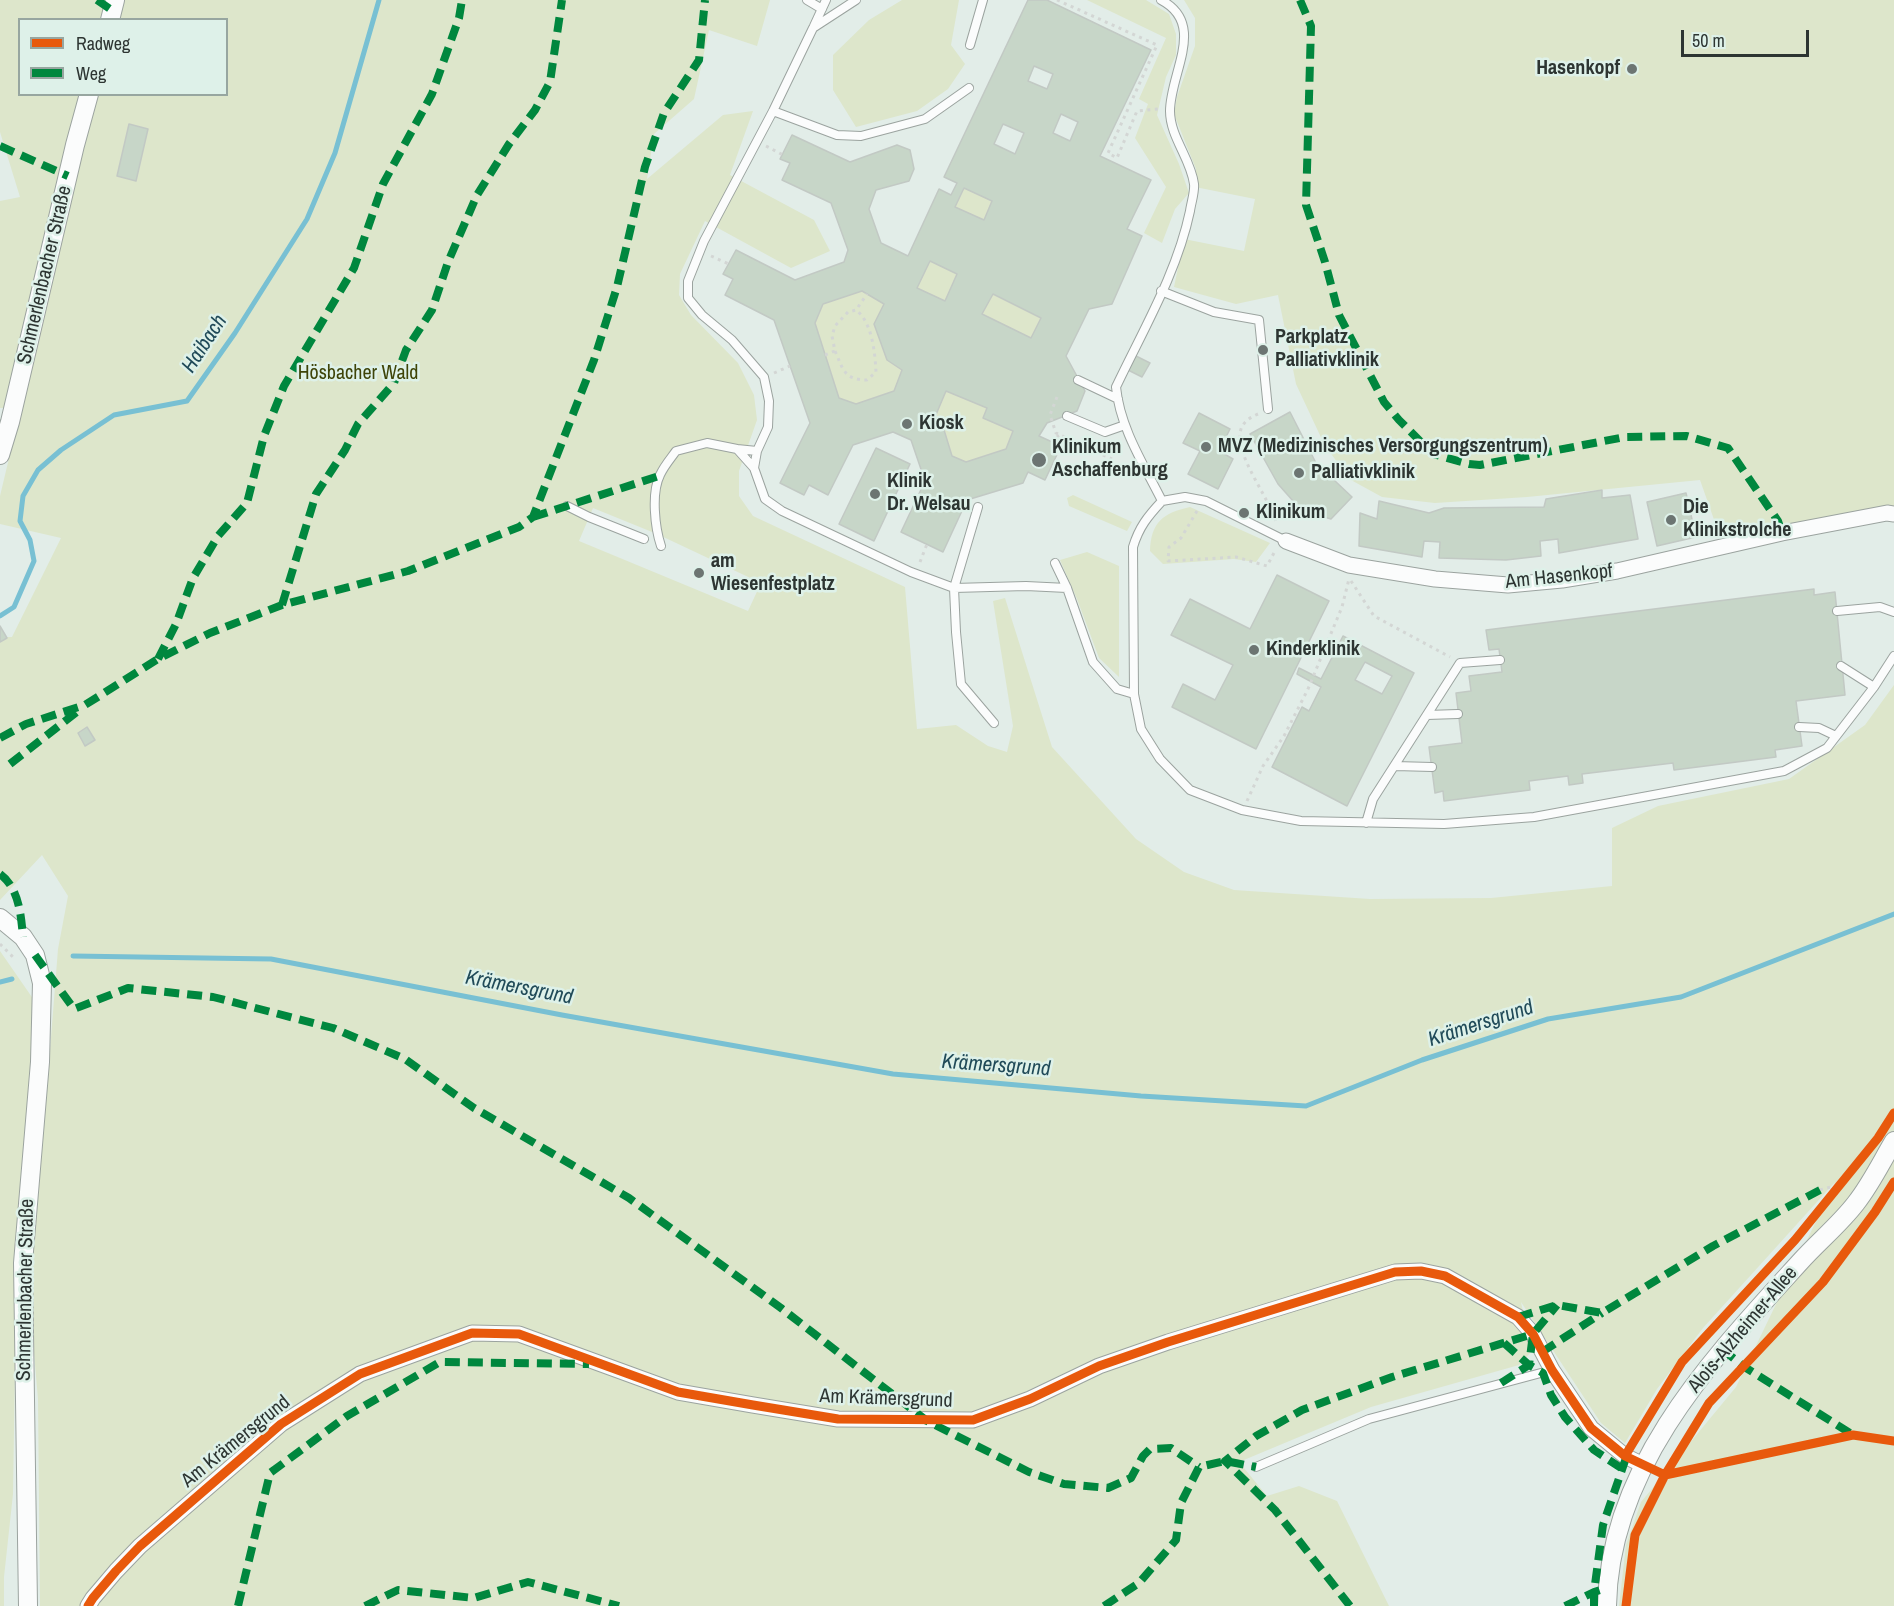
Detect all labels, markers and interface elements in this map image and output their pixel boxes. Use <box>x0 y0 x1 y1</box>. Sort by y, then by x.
legend <box>18 18 228 96</box>
scale bar <box>1684 18 1812 56</box>
text: 50 m <box>1692 28 1725 53</box>
text: Radweg <box>76 31 130 56</box>
place label: Hasenkopf <box>1536 57 1620 81</box>
text: Weg <box>76 61 106 86</box>
marker: Hasenkopf <box>1625 62 1639 76</box>
street label: Schmerlenbacher Straße <box>13 183 77 367</box>
water label: Haibach <box>177 310 233 378</box>
place label: Parkplatz Palliativklinik <box>1275 326 1379 373</box>
marker: Parkplatz Palliativklinik <box>1256 343 1270 357</box>
park label: Hösbacher Wald <box>298 362 418 386</box>
place label: Kiosk <box>919 412 964 436</box>
marker: Kiosk <box>900 417 914 431</box>
place label: MVZ (Medizinisches Versorgungszentrum) <box>1218 435 1548 459</box>
place label: Klinikum Aschaffenburg <box>1052 436 1168 483</box>
marker: MVZ (Medizinisches Versorgungszentrum) <box>1199 440 1213 454</box>
marker: Klinikum Aschaffenburg <box>1030 451 1048 469</box>
place label: Palliativklinik <box>1311 461 1415 485</box>
marker: Palliativklinik <box>1292 466 1306 480</box>
place label: Klinik Dr. Welsau <box>887 470 971 517</box>
marker: Klinik Dr. Welsau <box>868 487 882 501</box>
place label: Die Klinikstrolche <box>1683 496 1791 543</box>
place label: Klinikum <box>1256 501 1325 525</box>
marker: Klinikum <box>1237 506 1251 520</box>
marker: Die Klinikstrolche <box>1664 513 1678 527</box>
place label: am Wiesenfestplatz <box>711 550 835 597</box>
street label: Am Hasenkopf <box>1504 559 1614 595</box>
marker: am Wiesenfestplatz <box>692 566 706 580</box>
place label: Kinderklinik <box>1266 638 1360 662</box>
marker: Kinderklinik <box>1247 643 1261 657</box>
water label: Krämersgrund <box>463 965 575 1011</box>
water label: Krämersgrund <box>1425 995 1537 1053</box>
water label: Krämersgrund <box>941 1050 1051 1082</box>
street label: Schmerlenbacher Straße <box>12 1199 40 1381</box>
street label: Alois-Alzheimer-Allee <box>1683 1262 1803 1398</box>
street label: Am Krämersgrund <box>819 1385 953 1413</box>
street label: Am Krämersgrund <box>177 1391 295 1493</box>

